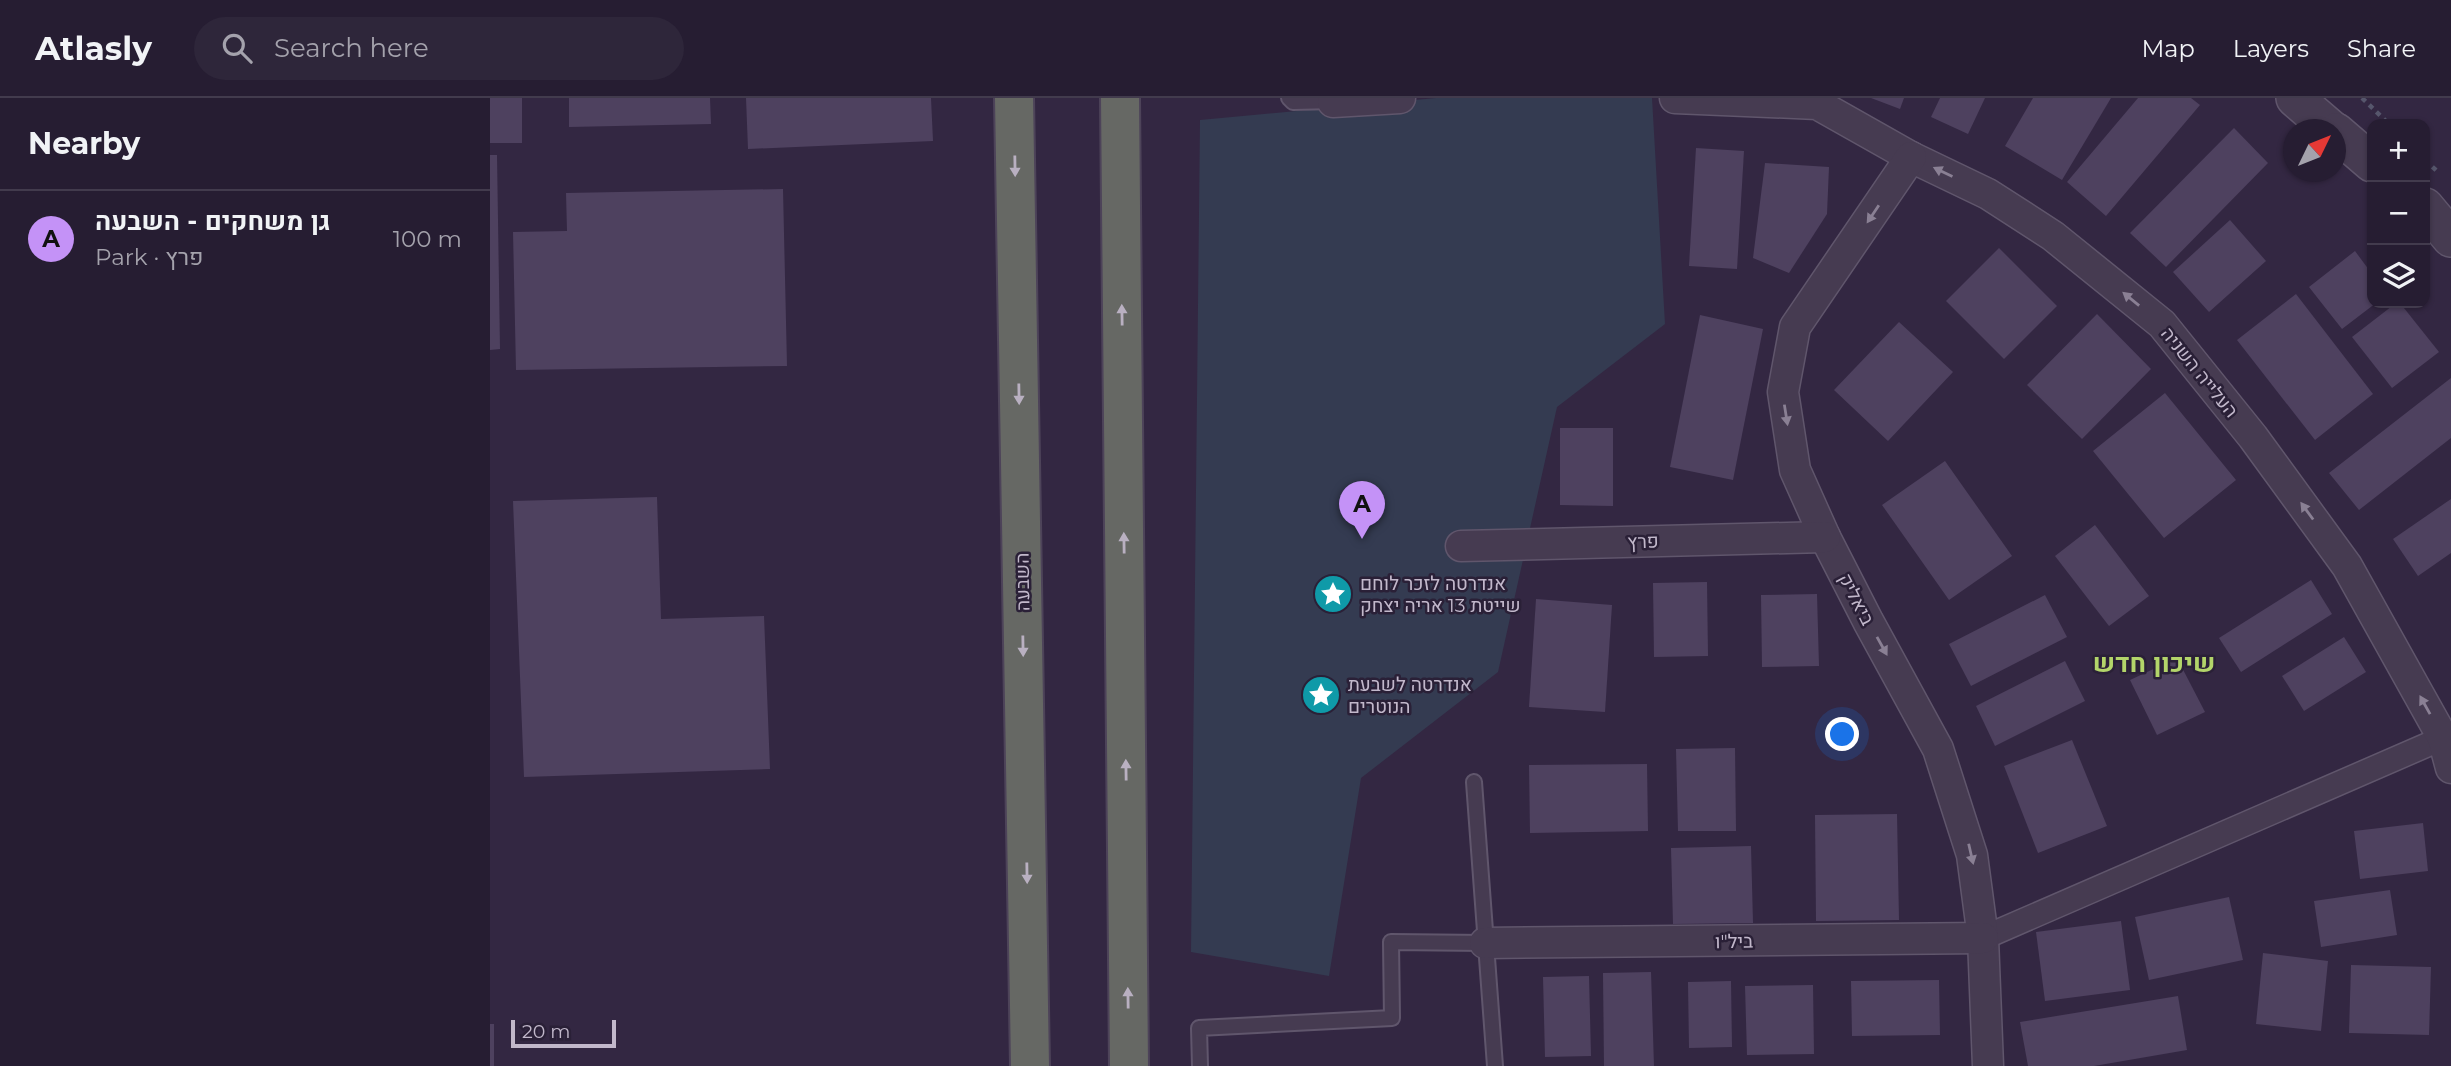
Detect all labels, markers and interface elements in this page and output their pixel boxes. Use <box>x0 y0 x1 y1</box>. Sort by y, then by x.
search box <box>194 17 684 80</box>
text: Atlasly <box>35 28 152 68</box>
icon: search <box>218 29 256 67</box>
text: Search here <box>274 32 429 64</box>
text: Map <box>2141 34 2195 63</box>
text: Layers <box>2233 34 2309 63</box>
text: Share <box>2347 34 2416 63</box>
north arrow <box>2283 119 2346 182</box>
map controls <box>2367 119 2430 308</box>
button: + <box>2367 119 2430 182</box>
text: Nearby <box>28 125 140 162</box>
one-way arrow <box>1009 155 1021 177</box>
one-way arrow <box>1933 167 1953 178</box>
button: − <box>2367 182 2430 245</box>
text: גן משחקים - השבעה <box>95 205 330 237</box>
one-way arrow <box>1866 205 1880 223</box>
text: A <box>42 225 60 253</box>
text: 100 m <box>393 225 462 253</box>
text: Park · פרץ <box>95 243 203 271</box>
button: layers <box>2367 245 2430 308</box>
one-way arrow <box>2122 292 2139 307</box>
one-way arrow <box>1116 304 1128 326</box>
street label: העלייה השניה <box>2156 322 2243 422</box>
one-way arrow <box>1013 383 1025 405</box>
one-way arrow <box>1781 405 1792 427</box>
pin: A <box>1339 481 1385 539</box>
one-way arrow <box>2300 502 2314 520</box>
street label: פרץ <box>1627 529 1659 554</box>
one-way arrow <box>1118 532 1130 554</box>
street label: השבעה <box>1010 553 1035 611</box>
street label: ביאליק <box>1834 569 1879 629</box>
place label: אנדרטה לזכר לוחם שייטת 13 אריה יצחק <box>1360 572 1521 617</box>
place icon: אנדרטה לזכר לוחם שייטת 13 אריה יצחק <box>1312 573 1354 615</box>
one-way arrow <box>1017 635 1029 657</box>
one-way arrow <box>1876 637 1888 656</box>
district label: שיכון חדש <box>2093 647 2215 679</box>
place label: אנדרטה לשבעת הנוטרים <box>1348 673 1472 718</box>
place icon: אנדרטה לשבעת הנוטרים <box>1300 674 1342 716</box>
one-way arrow <box>2419 695 2431 715</box>
your location <box>1825 717 1859 751</box>
one-way arrow <box>1120 759 1132 781</box>
one-way arrow <box>1966 843 1977 865</box>
one-way arrow <box>1021 862 1032 884</box>
street label: ביל"ו <box>1715 930 1753 953</box>
one-way arrow <box>1122 987 1134 1009</box>
scale bar <box>511 1017 616 1049</box>
text: 20 m <box>522 1020 570 1043</box>

